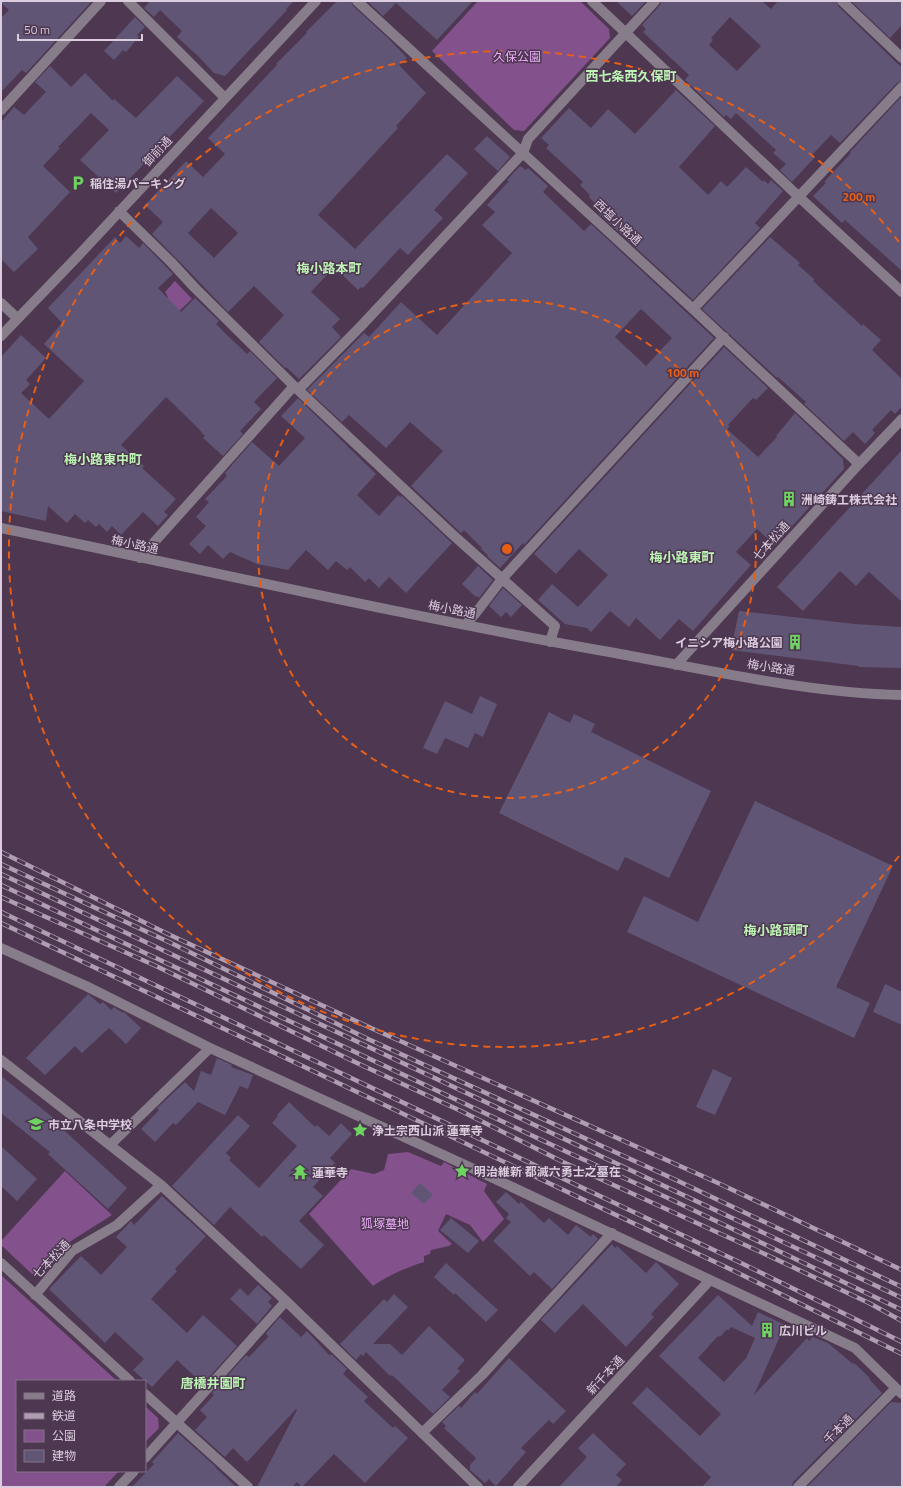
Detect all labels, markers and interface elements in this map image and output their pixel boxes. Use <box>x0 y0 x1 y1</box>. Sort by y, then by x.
scale bar <box>18 16 142 42</box>
text: 50 m <box>24 20 50 39</box>
park label: 久保公園 <box>493 47 541 66</box>
district label: 西七条西久保町 <box>585 66 677 86</box>
street label: 御前通 <box>138 131 176 171</box>
parking icon: 稲住湯パーキング <box>69 174 87 192</box>
place label: 稲住湯パーキング <box>90 174 186 193</box>
text: 200 m <box>843 187 875 206</box>
street label: 西塩小路通 <box>590 195 646 249</box>
district label: 梅小路本町 <box>296 258 362 278</box>
text: 100 m <box>667 363 699 382</box>
district label: 梅小路東中町 <box>64 449 142 469</box>
building icon: 洲崎鋳工株式会社 <box>780 490 798 508</box>
place label: 洲崎鋳工株式会社 <box>801 490 897 509</box>
street label: 七本松通 <box>748 517 794 565</box>
street label: 梅小路通 <box>110 530 160 558</box>
centre of rings <box>500 542 514 556</box>
district label: 梅小路東町 <box>649 547 715 567</box>
street label: 梅小路通 <box>427 595 477 623</box>
place label: イニシア梅小路公園 <box>675 633 783 652</box>
building icon: イニシア梅小路公園 <box>786 633 804 651</box>
street label: 梅小路通 <box>746 654 796 680</box>
district label: 梅小路頭町 <box>743 920 809 940</box>
school or university icon: 市立八条中学校 <box>27 1115 45 1133</box>
place label: 市立八条中学校 <box>48 1115 132 1134</box>
place icon: 浄土宗西山派 蓮華寺 <box>351 1121 369 1139</box>
place label: 浄土宗西山派 蓮華寺 <box>372 1121 483 1140</box>
place icon: 明治維新 都滅六勇士之墓在 <box>453 1162 471 1180</box>
place label: 明治維新 都滅六勇士之墓在 <box>474 1162 621 1181</box>
temple icon: 蓮華寺 <box>291 1163 309 1181</box>
place label: 蓮華寺 <box>312 1163 348 1182</box>
park label: 狐塚墓地 <box>361 1214 409 1233</box>
street label: 七本松通 <box>27 1235 75 1283</box>
building icon: 広川ビル <box>758 1321 776 1339</box>
place label: 広川ビル <box>779 1321 827 1340</box>
street label: 新千本通 <box>582 1351 628 1399</box>
district label: 唐橋井園町 <box>180 1373 246 1393</box>
legend <box>16 1380 146 1472</box>
text: 道路 <box>52 1386 76 1405</box>
text: 鉄道 <box>52 1406 76 1425</box>
street label: 千本通 <box>819 1410 857 1448</box>
text: 公園 <box>52 1426 76 1445</box>
text: 建物 <box>52 1446 76 1465</box>

